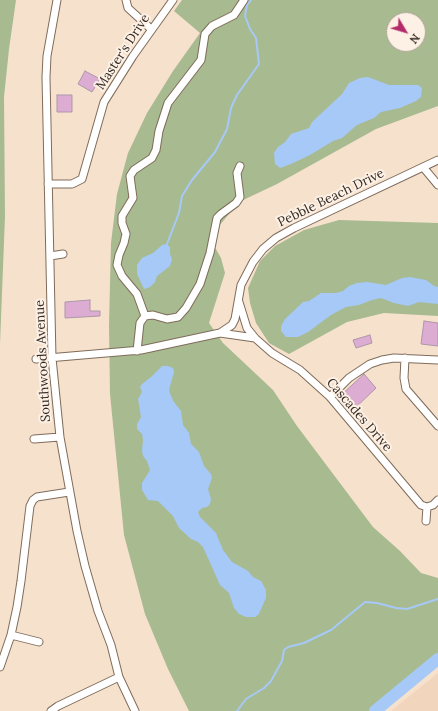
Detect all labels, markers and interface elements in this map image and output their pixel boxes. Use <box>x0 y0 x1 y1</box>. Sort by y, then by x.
street label: Master's Drive <box>93 11 153 93</box>
north arrow <box>386 12 426 52</box>
text: N <box>407 31 423 46</box>
street label: Pebble Beach Drive <box>275 165 387 231</box>
street label: Southwoods Avenue <box>32 300 54 422</box>
street label: Cascades Drive <box>323 375 395 455</box>

